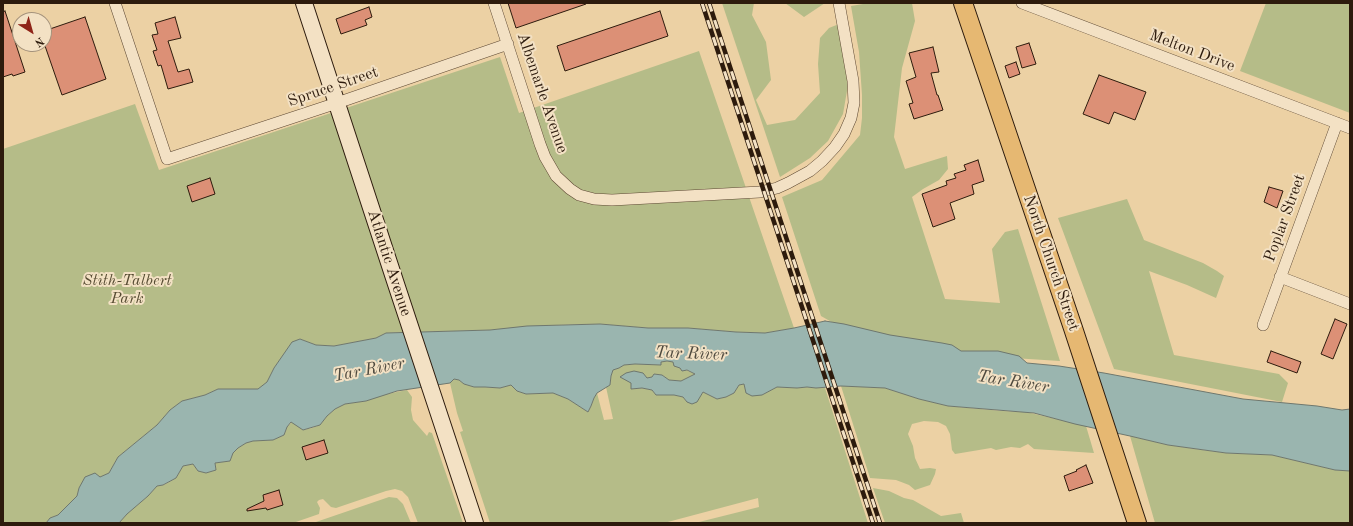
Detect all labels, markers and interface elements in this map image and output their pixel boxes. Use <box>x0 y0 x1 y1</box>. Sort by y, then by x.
north arrow <box>12 12 52 52</box>
street label: Melton Drive <box>1146 26 1238 76</box>
street label: Albemarle Avenue <box>512 30 572 156</box>
text: N <box>32 34 46 48</box>
street label: Spruce Street <box>285 63 381 111</box>
street label: Poplar Street <box>1260 172 1310 264</box>
street label: North Church Street <box>1019 192 1083 334</box>
street label: Atlantic Avenue <box>363 207 415 319</box>
park label: Stith-Talbert Park <box>82 271 172 309</box>
water label: Tar River <box>655 343 727 365</box>
water label: Tar River <box>332 353 406 387</box>
water label: Tar River <box>976 366 1050 398</box>

